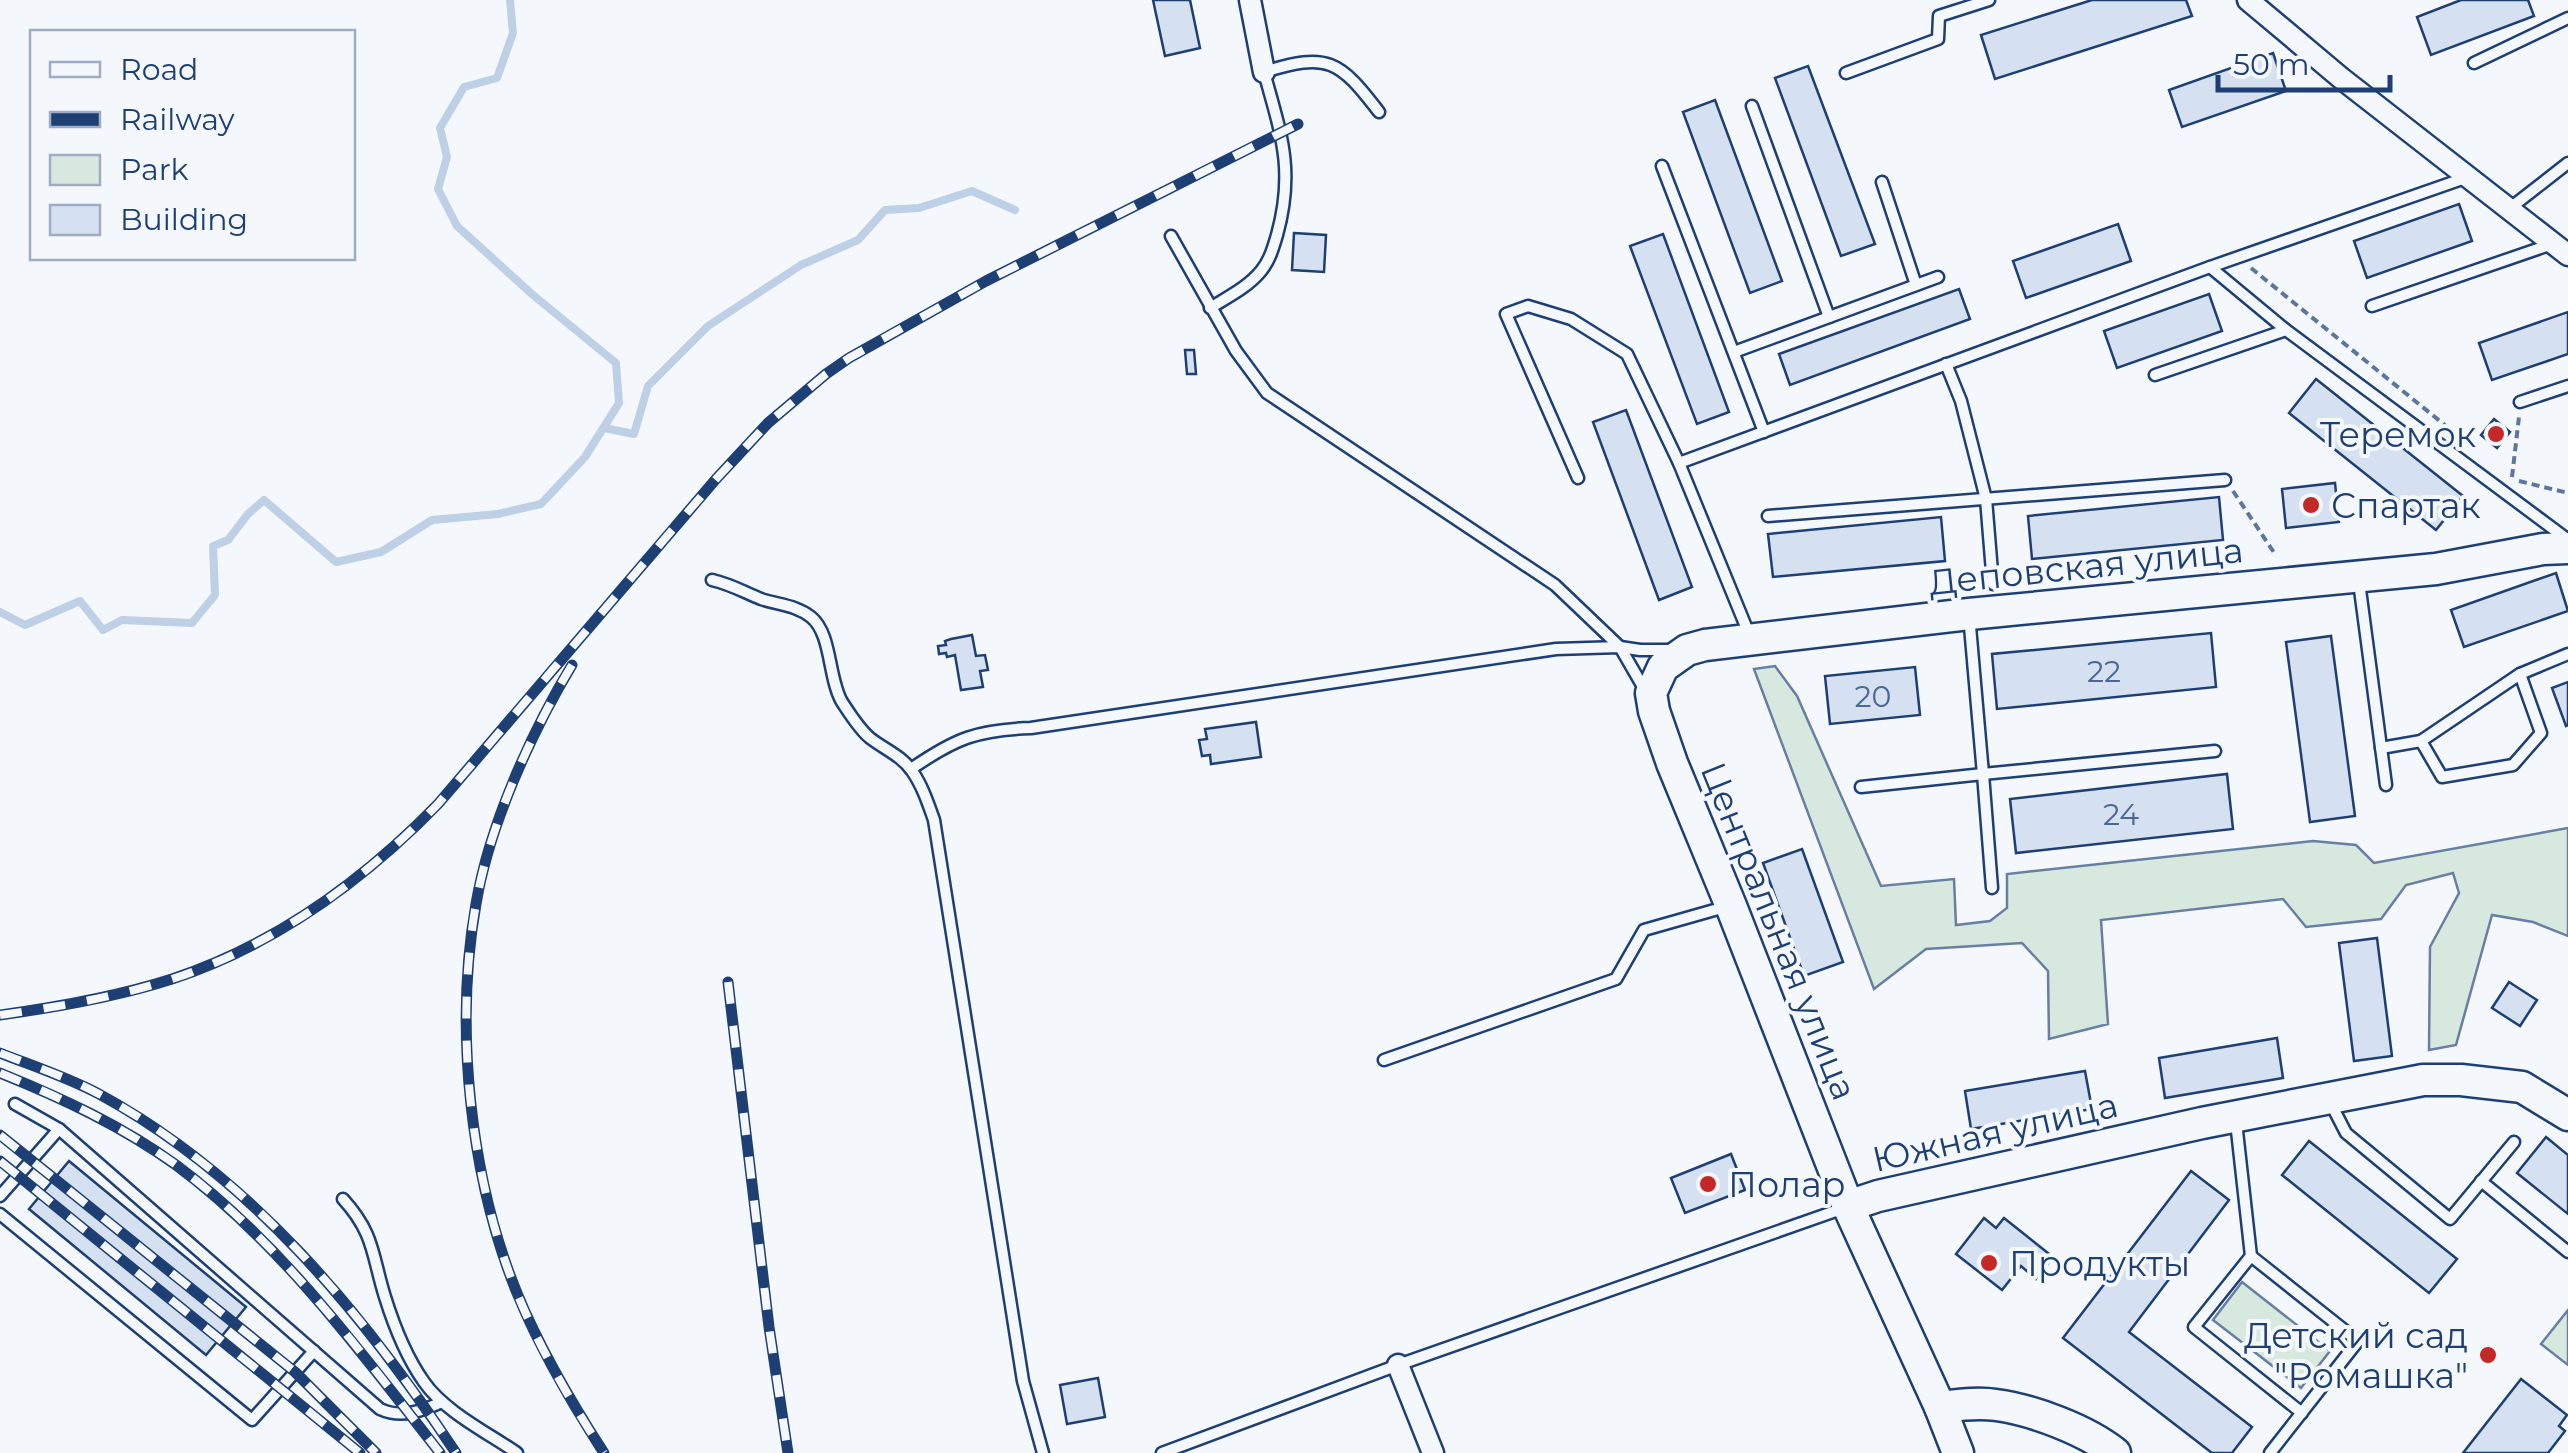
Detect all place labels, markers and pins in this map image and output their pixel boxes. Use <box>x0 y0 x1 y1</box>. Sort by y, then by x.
place label: Теремок <box>2320 413 2476 456</box>
marker: Теремок <box>2485 423 2507 445</box>
place label: Спартак <box>2331 484 2481 527</box>
marker: Спартак <box>2300 494 2322 516</box>
place label: Полар <box>1728 1163 1846 1206</box>
marker: Полар <box>1697 1173 1719 1195</box>
place label: Продукты <box>2009 1242 2190 1285</box>
marker: Продукты <box>1978 1252 2000 1274</box>
place label: Детский сад "Ромашка" <box>2244 1314 2468 1397</box>
marker: Детский сад "Ромашка" <box>2477 1344 2499 1366</box>

